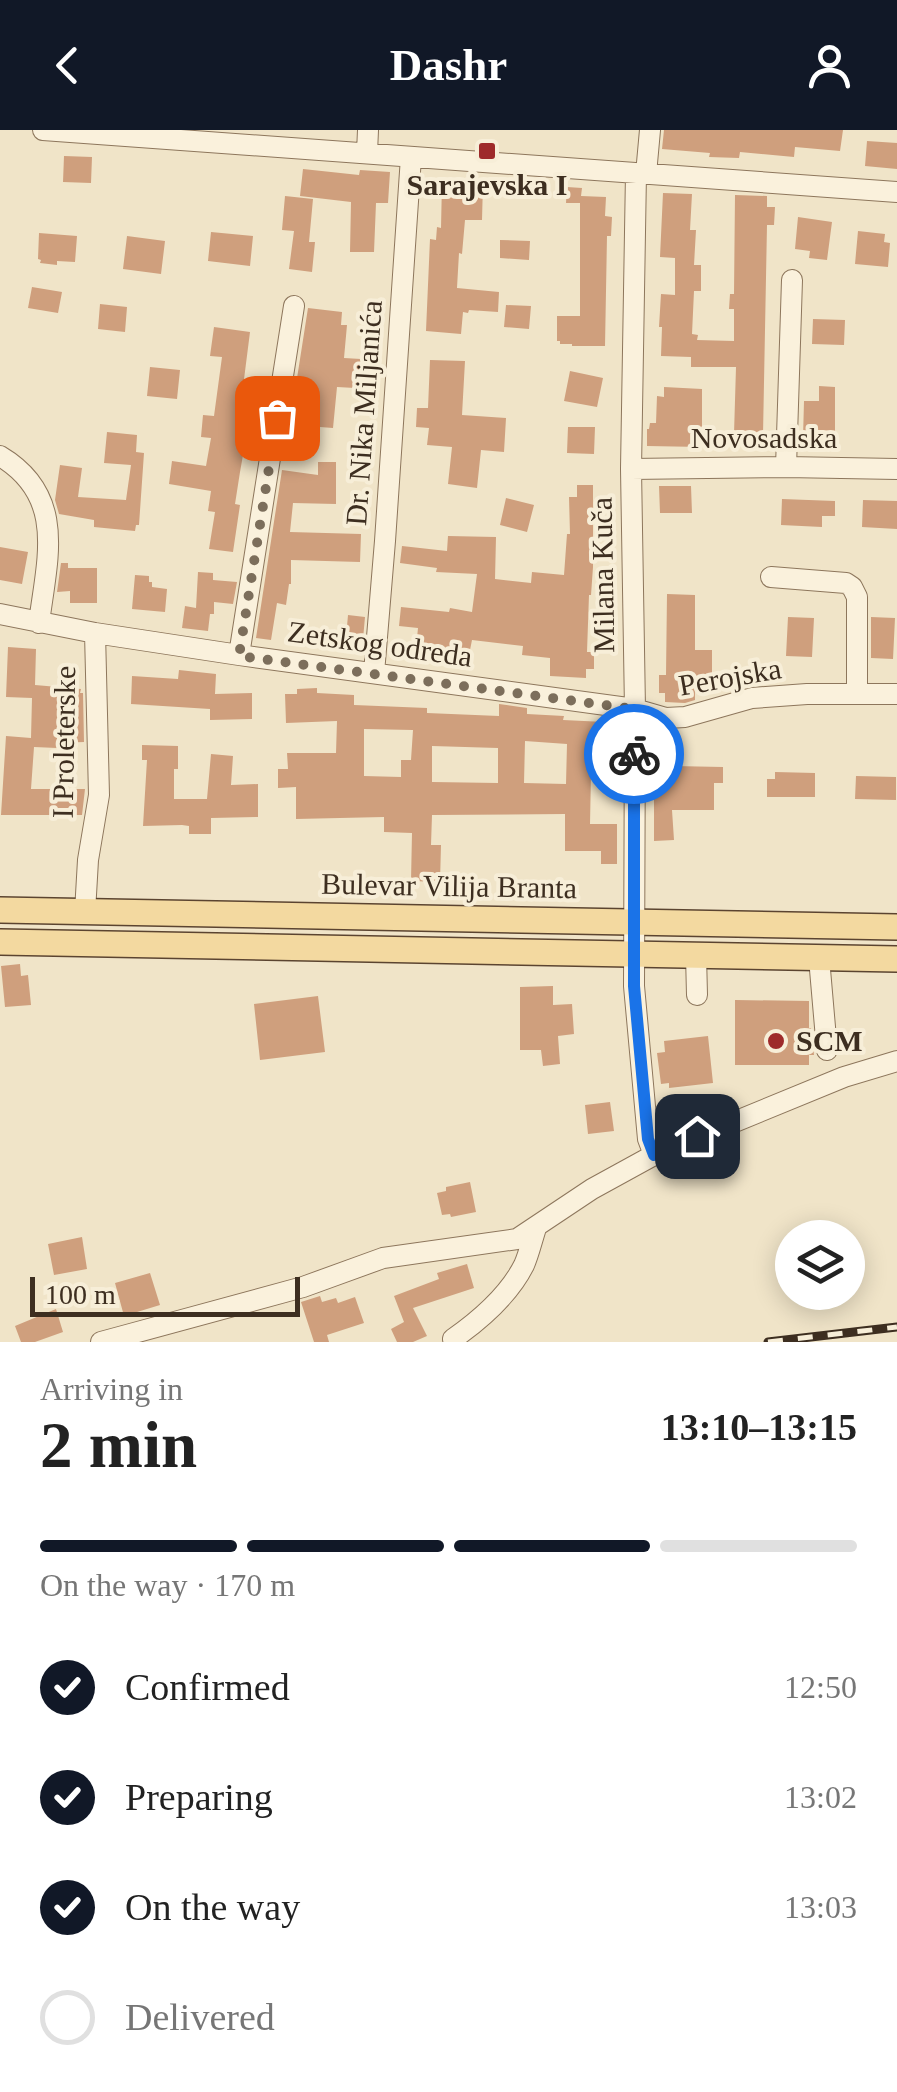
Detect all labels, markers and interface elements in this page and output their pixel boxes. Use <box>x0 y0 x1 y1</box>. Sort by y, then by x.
icon: back <box>40 38 95 93</box>
icon: person <box>802 38 857 93</box>
text: Dashr <box>390 40 507 90</box>
marker: Sarajevska I <box>476 140 498 162</box>
place label: Sarajevska I <box>407 168 567 201</box>
street label: Dr. Nika Miljanića <box>339 299 388 527</box>
pin <box>235 376 320 461</box>
icon: bag <box>250 391 305 446</box>
street label: Novosadska <box>691 421 837 454</box>
street label: Milana Kuča <box>585 497 620 653</box>
street label: Zetskog odreda <box>286 614 474 673</box>
street label: Perojska <box>676 651 784 702</box>
street label: I Proleterske <box>46 665 81 818</box>
courier <box>584 704 684 804</box>
icon: bike <box>607 727 662 782</box>
street label: Bulevar Vilija Branta <box>321 867 577 904</box>
place label: SCM <box>796 1024 863 1057</box>
marker: SCM <box>765 1030 787 1052</box>
pin <box>655 1094 740 1179</box>
icon: home <box>670 1109 725 1164</box>
map controls <box>775 1220 865 1310</box>
button: layers <box>775 1220 865 1310</box>
scale bar <box>30 1272 300 1316</box>
text: 100 m <box>45 1279 116 1310</box>
text: Arriving in <box>40 1371 183 1407</box>
text: 13:10–13:15 <box>661 1406 857 1448</box>
text: 2 min <box>40 1409 197 1481</box>
text: On the way · 170 m <box>40 1567 295 1603</box>
icon: check <box>40 1660 95 1715</box>
text: Confirmed <box>125 1666 290 1708</box>
text: 12:50 <box>784 1669 857 1705</box>
icon: check <box>40 1770 95 1825</box>
text: Preparing <box>125 1776 273 1818</box>
text: 13:02 <box>784 1779 857 1815</box>
icon: check <box>40 1880 95 1935</box>
text: On the way <box>125 1886 300 1928</box>
text: 13:03 <box>784 1889 857 1925</box>
text: Delivered <box>125 1996 275 2038</box>

